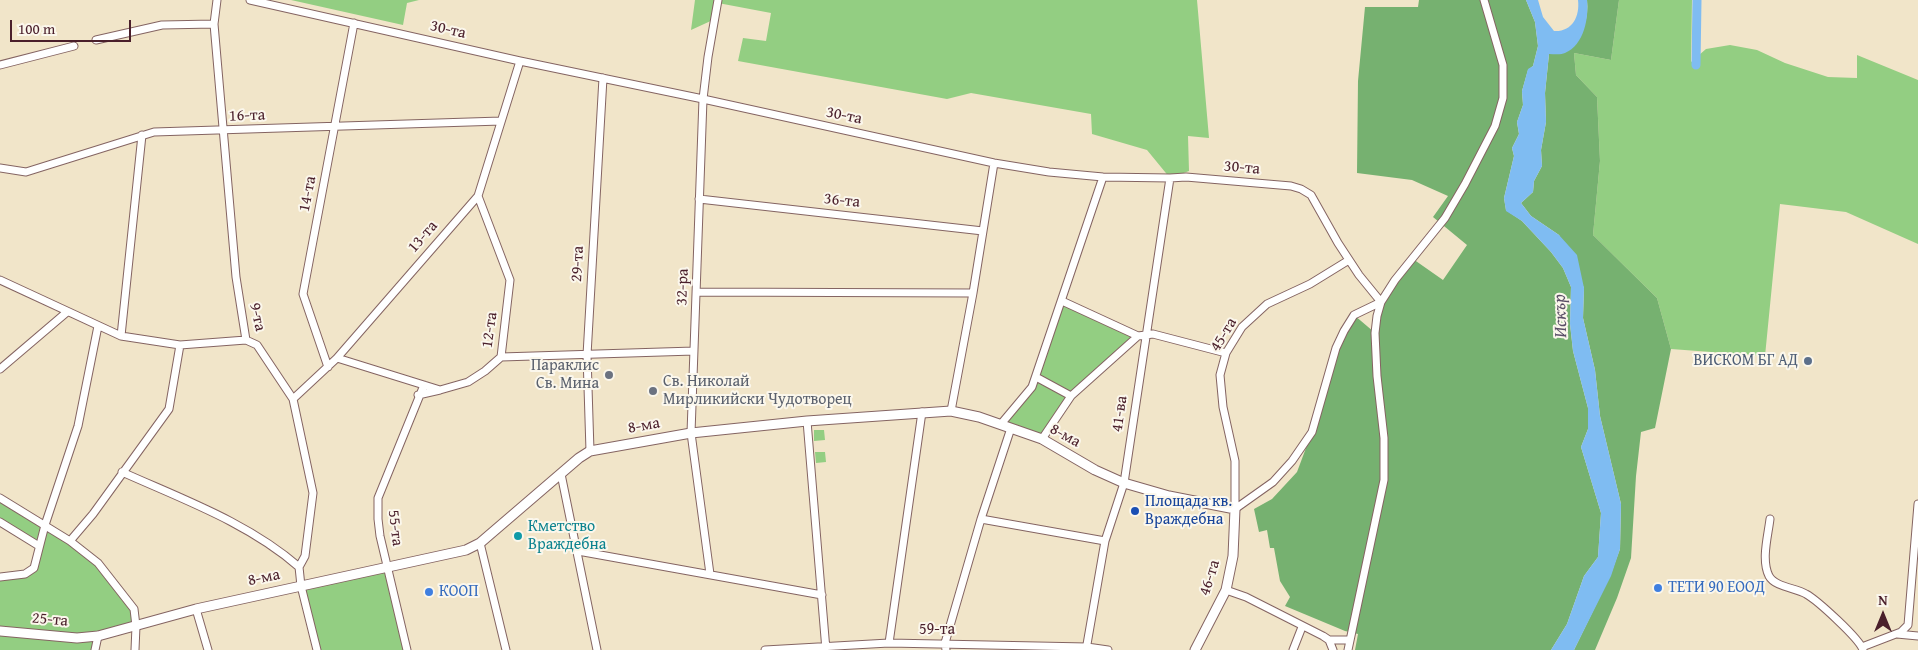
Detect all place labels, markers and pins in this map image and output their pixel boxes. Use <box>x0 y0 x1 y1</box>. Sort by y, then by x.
place label: ВИСКОМ БГ АД <box>1694 351 1798 371</box>
marker: ВИСКОМ БГ АД <box>1802 355 1814 367</box>
place label: Параклис Св. Мина <box>531 356 599 394</box>
marker: Параклис Св. Мина <box>603 369 615 381</box>
place label: Св. Николай Мирликийски Чудотворец <box>663 372 852 410</box>
marker: Св. Николай Мирликийски Чудотворец <box>647 385 659 397</box>
place label: Площада кв. Враждебна <box>1145 492 1232 530</box>
marker: Площада кв. Враждебна <box>1129 505 1141 517</box>
place label: Кметство Враждебна <box>528 517 606 555</box>
marker: Кметство Враждебна <box>512 530 524 542</box>
place label: ТЕТИ 90 ЕООД <box>1668 578 1765 598</box>
place label: КООП <box>439 582 479 602</box>
marker: ТЕТИ 90 ЕООД <box>1652 582 1664 594</box>
marker: КООП <box>423 586 435 598</box>

